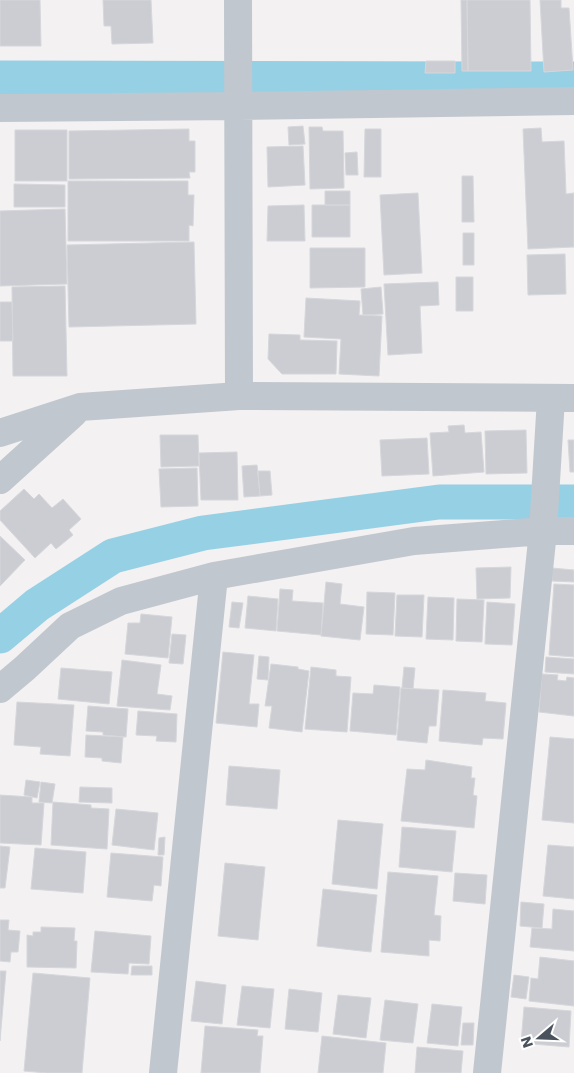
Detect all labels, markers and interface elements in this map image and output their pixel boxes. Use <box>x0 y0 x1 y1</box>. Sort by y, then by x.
north arrow <box>514 1013 564 1063</box>
text: N <box>516 1034 538 1050</box>

